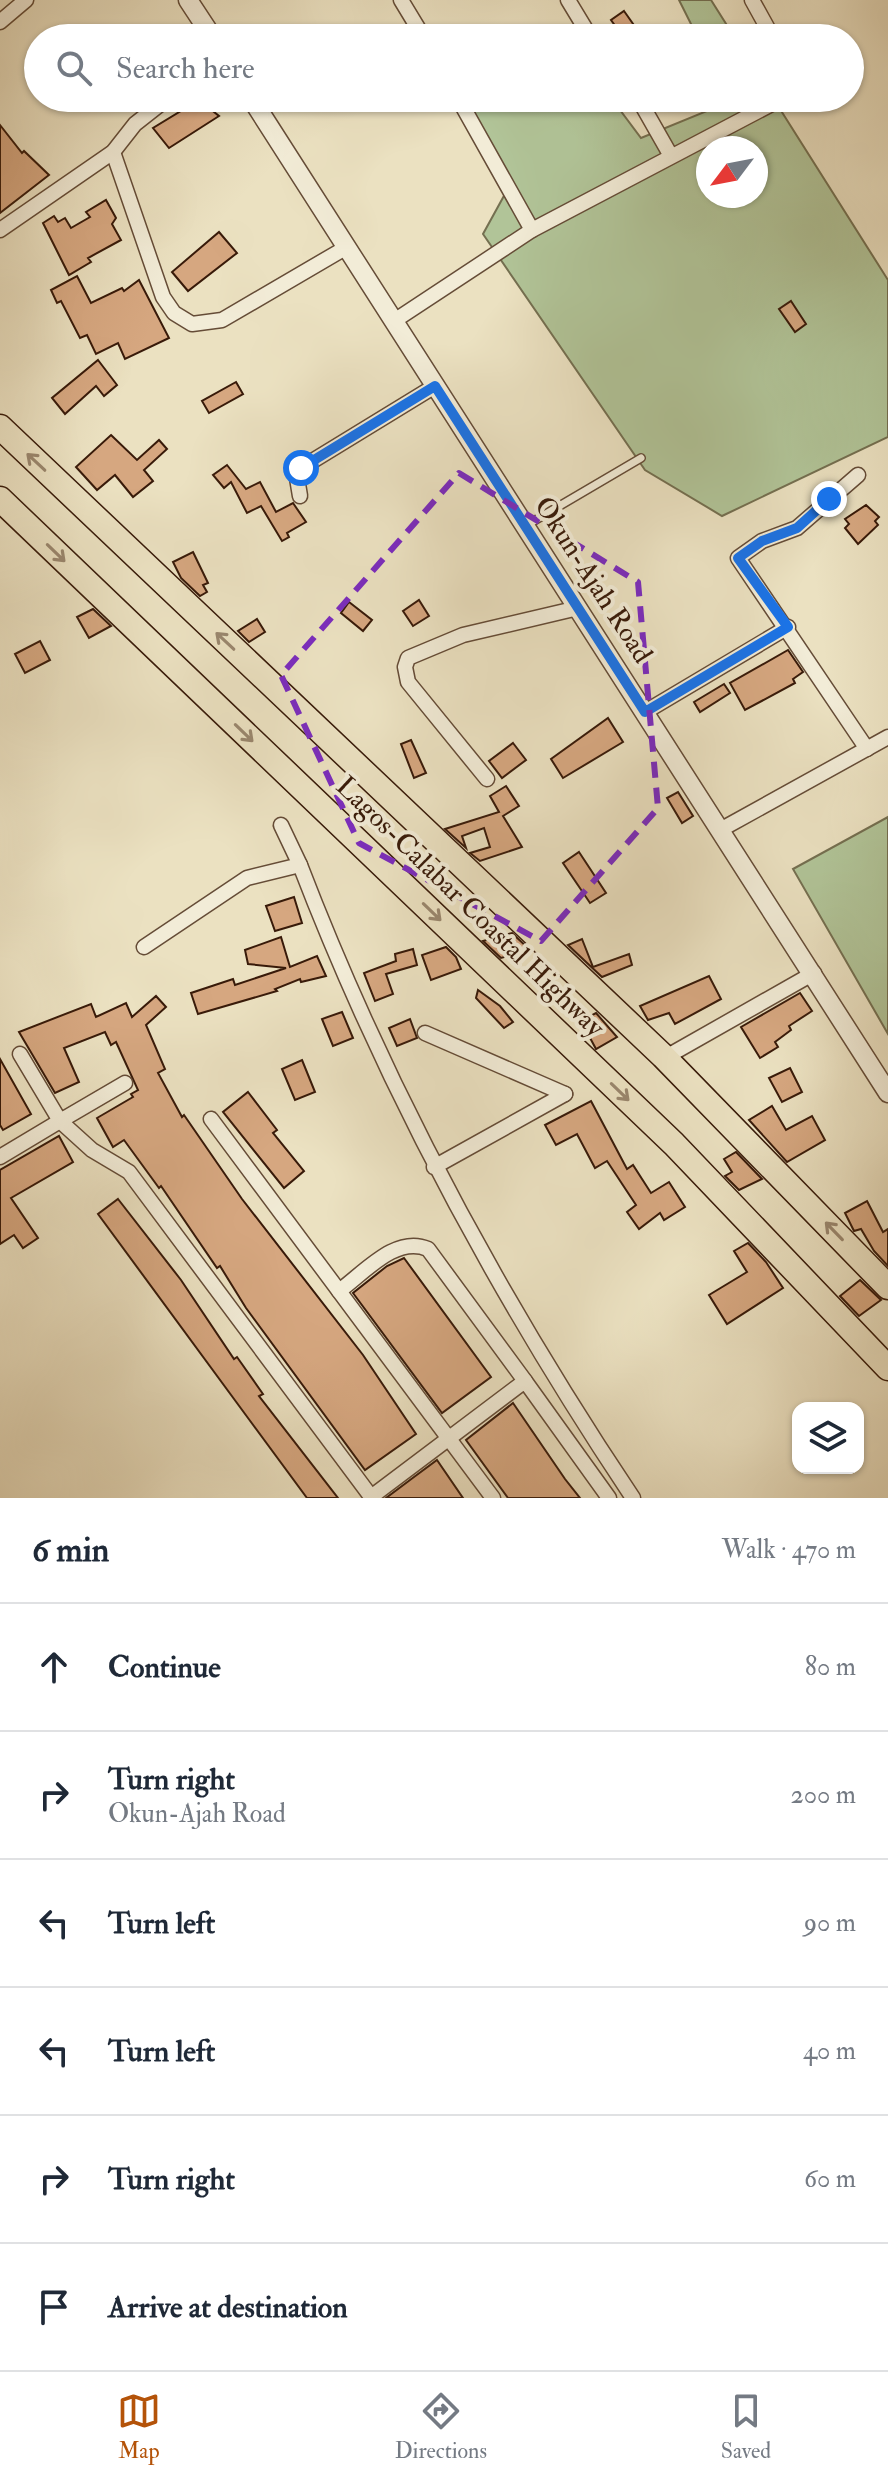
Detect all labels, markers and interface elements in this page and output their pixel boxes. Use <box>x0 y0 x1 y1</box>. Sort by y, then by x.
search box <box>24 24 864 112</box>
icon: search <box>52 46 96 90</box>
text: Search here <box>116 50 255 87</box>
north arrow <box>696 136 768 208</box>
route start <box>283 450 319 486</box>
one-way arrow <box>26 452 46 471</box>
route end <box>811 481 847 517</box>
street label: Okun-Ajah Road <box>526 490 660 670</box>
one-way arrow <box>46 543 65 562</box>
one-way arrow <box>215 631 235 650</box>
one-way arrow <box>234 723 254 742</box>
street label: Lagos-Calabar Coastal Highway <box>328 769 612 1045</box>
one-way arrow <box>422 903 442 922</box>
one-way arrow <box>610 1082 629 1101</box>
one-way arrow <box>824 1221 843 1241</box>
map controls <box>792 1402 864 1474</box>
button: layers <box>792 1402 864 1474</box>
text: 6 min <box>32 1529 109 1572</box>
text: Walk · 470 m <box>722 1534 856 1566</box>
icon: ahead <box>32 1645 76 1689</box>
text: Continue <box>108 1649 221 1686</box>
text: 80 m <box>805 1651 856 1683</box>
text: Turn right <box>108 1761 235 1798</box>
icon: right <box>32 1773 76 1817</box>
text: 200 m <box>791 1779 856 1811</box>
text: Okun-Ajah Road <box>108 1798 286 1830</box>
icon: left <box>32 1901 76 1945</box>
text: Turn left <box>108 1905 215 1942</box>
text: 90 m <box>804 1907 856 1939</box>
icon: left <box>32 2029 76 2073</box>
text: Turn left <box>108 2033 215 2070</box>
text: 40 m <box>803 2035 856 2067</box>
icon: right <box>32 2157 76 2201</box>
text: Turn right <box>108 2161 235 2198</box>
text: 60 m <box>804 2163 856 2195</box>
icon: arrive <box>32 2285 76 2329</box>
text: Arrive at destination <box>108 2289 348 2326</box>
tab: Map <box>117 2389 161 2465</box>
tab: Directions <box>395 2389 487 2465</box>
tab: Saved <box>721 2389 771 2465</box>

